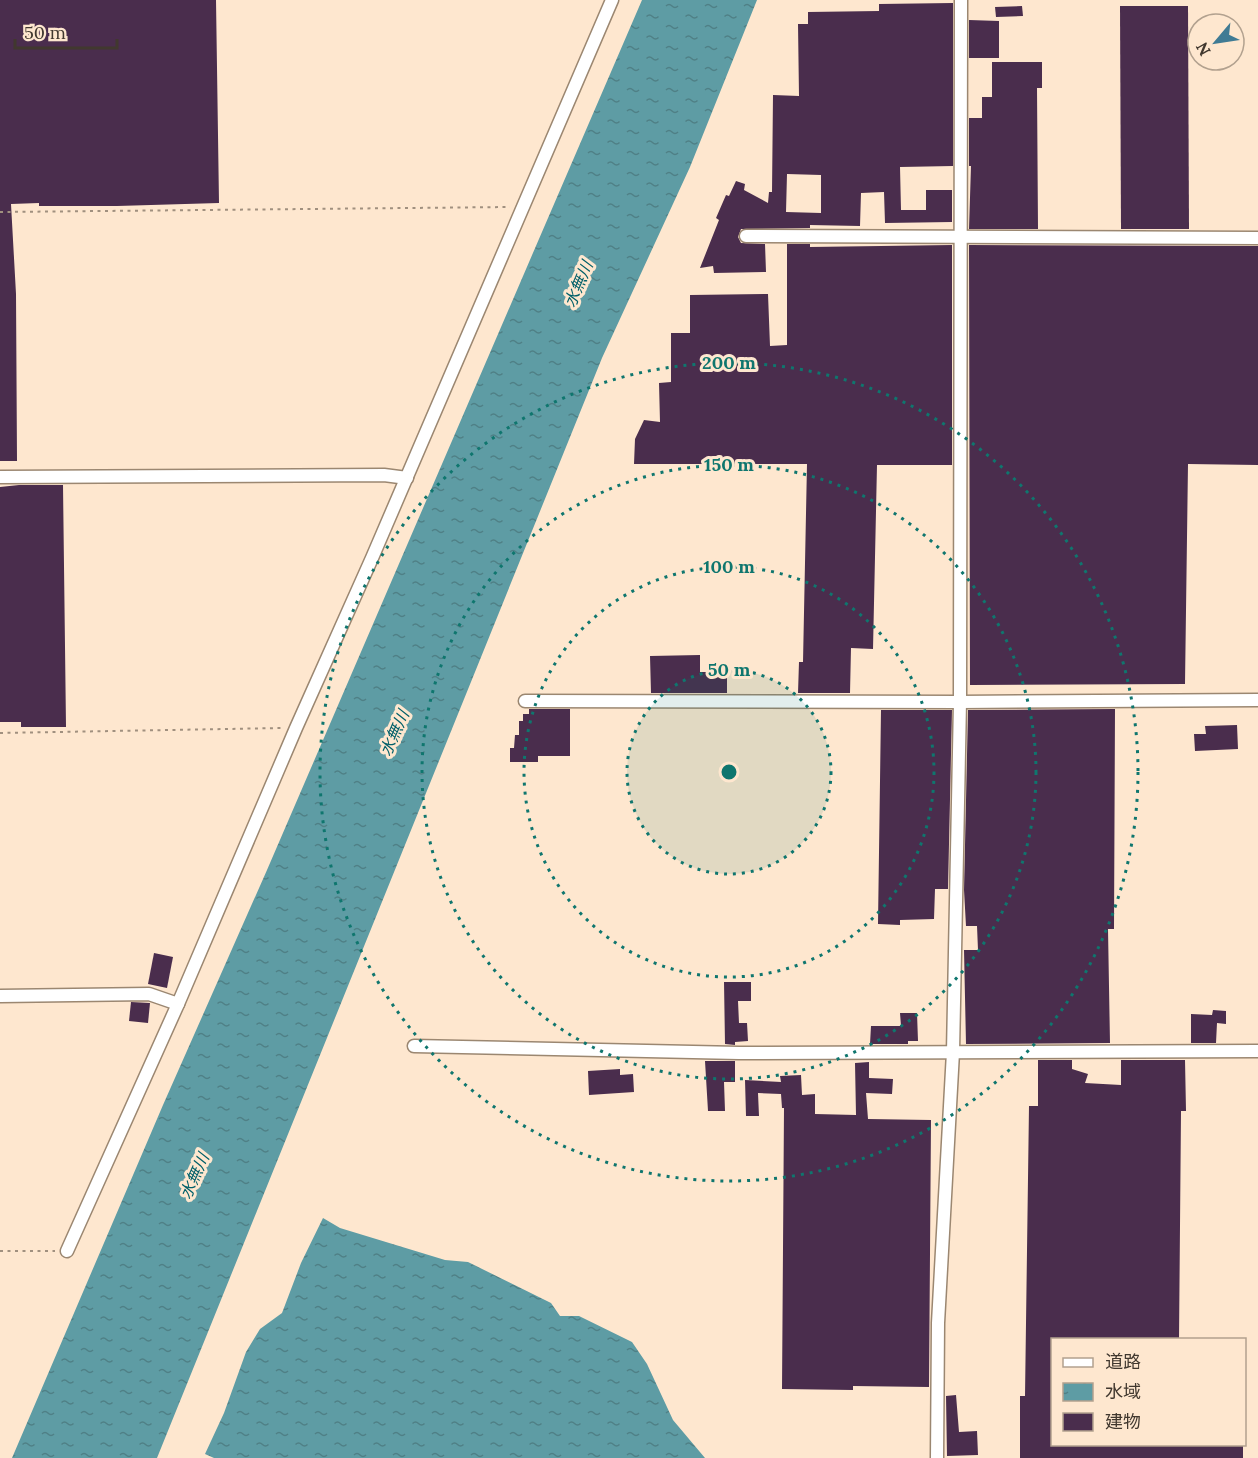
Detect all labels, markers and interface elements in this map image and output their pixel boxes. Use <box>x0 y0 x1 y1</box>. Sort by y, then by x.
scale bar <box>15 12 117 50</box>
north arrow <box>1186 12 1246 72</box>
text: 50 m <box>24 21 66 44</box>
text: N <box>1191 39 1215 60</box>
water label: 水無川 <box>559 256 597 310</box>
text: 200 m <box>702 351 756 374</box>
text: 150 m <box>704 453 754 476</box>
text: 100 m <box>703 555 755 578</box>
text: 50 m <box>708 658 751 681</box>
water label: 水無川 <box>375 705 414 759</box>
centre of rings <box>719 762 739 782</box>
water label: 水無川 <box>175 1148 214 1202</box>
legend <box>1051 1338 1246 1446</box>
text: 道路 <box>1105 1350 1141 1373</box>
text: 水域 <box>1105 1380 1141 1403</box>
text: 建物 <box>1105 1410 1141 1433</box>

